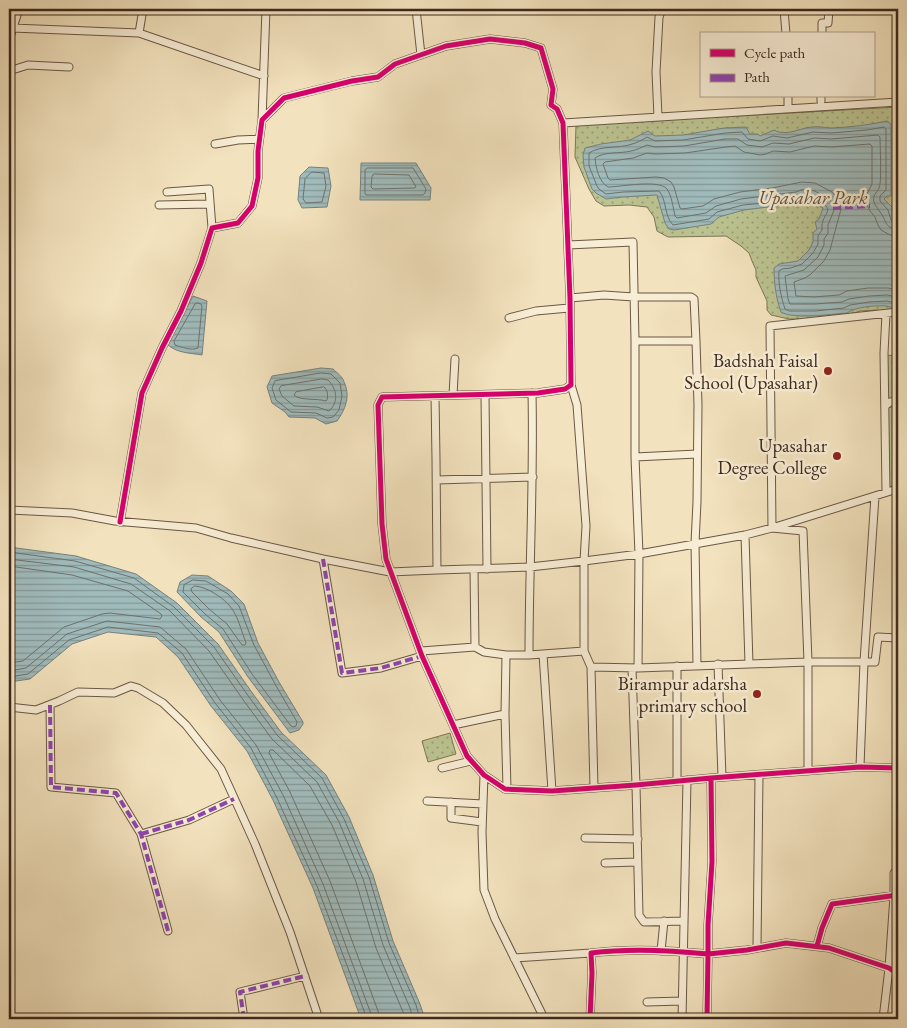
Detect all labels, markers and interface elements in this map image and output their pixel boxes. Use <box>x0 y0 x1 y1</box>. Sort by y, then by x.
legend <box>700 32 874 98</box>
text: Cycle path <box>744 43 806 62</box>
text: Path <box>744 67 770 86</box>
park label: Upasahar Park <box>758 185 868 210</box>
place label: Badshah Faisal School (Upasahar) <box>684 348 818 395</box>
marker: Badshah Faisal School (Upasahar) <box>822 365 834 377</box>
place label: Upasahar Degree College <box>717 433 828 480</box>
marker: Upasahar Degree College <box>831 450 843 462</box>
place label: Birampur adarsha primary school <box>618 671 747 718</box>
marker: Birampur adarsha primary school <box>751 688 763 700</box>

